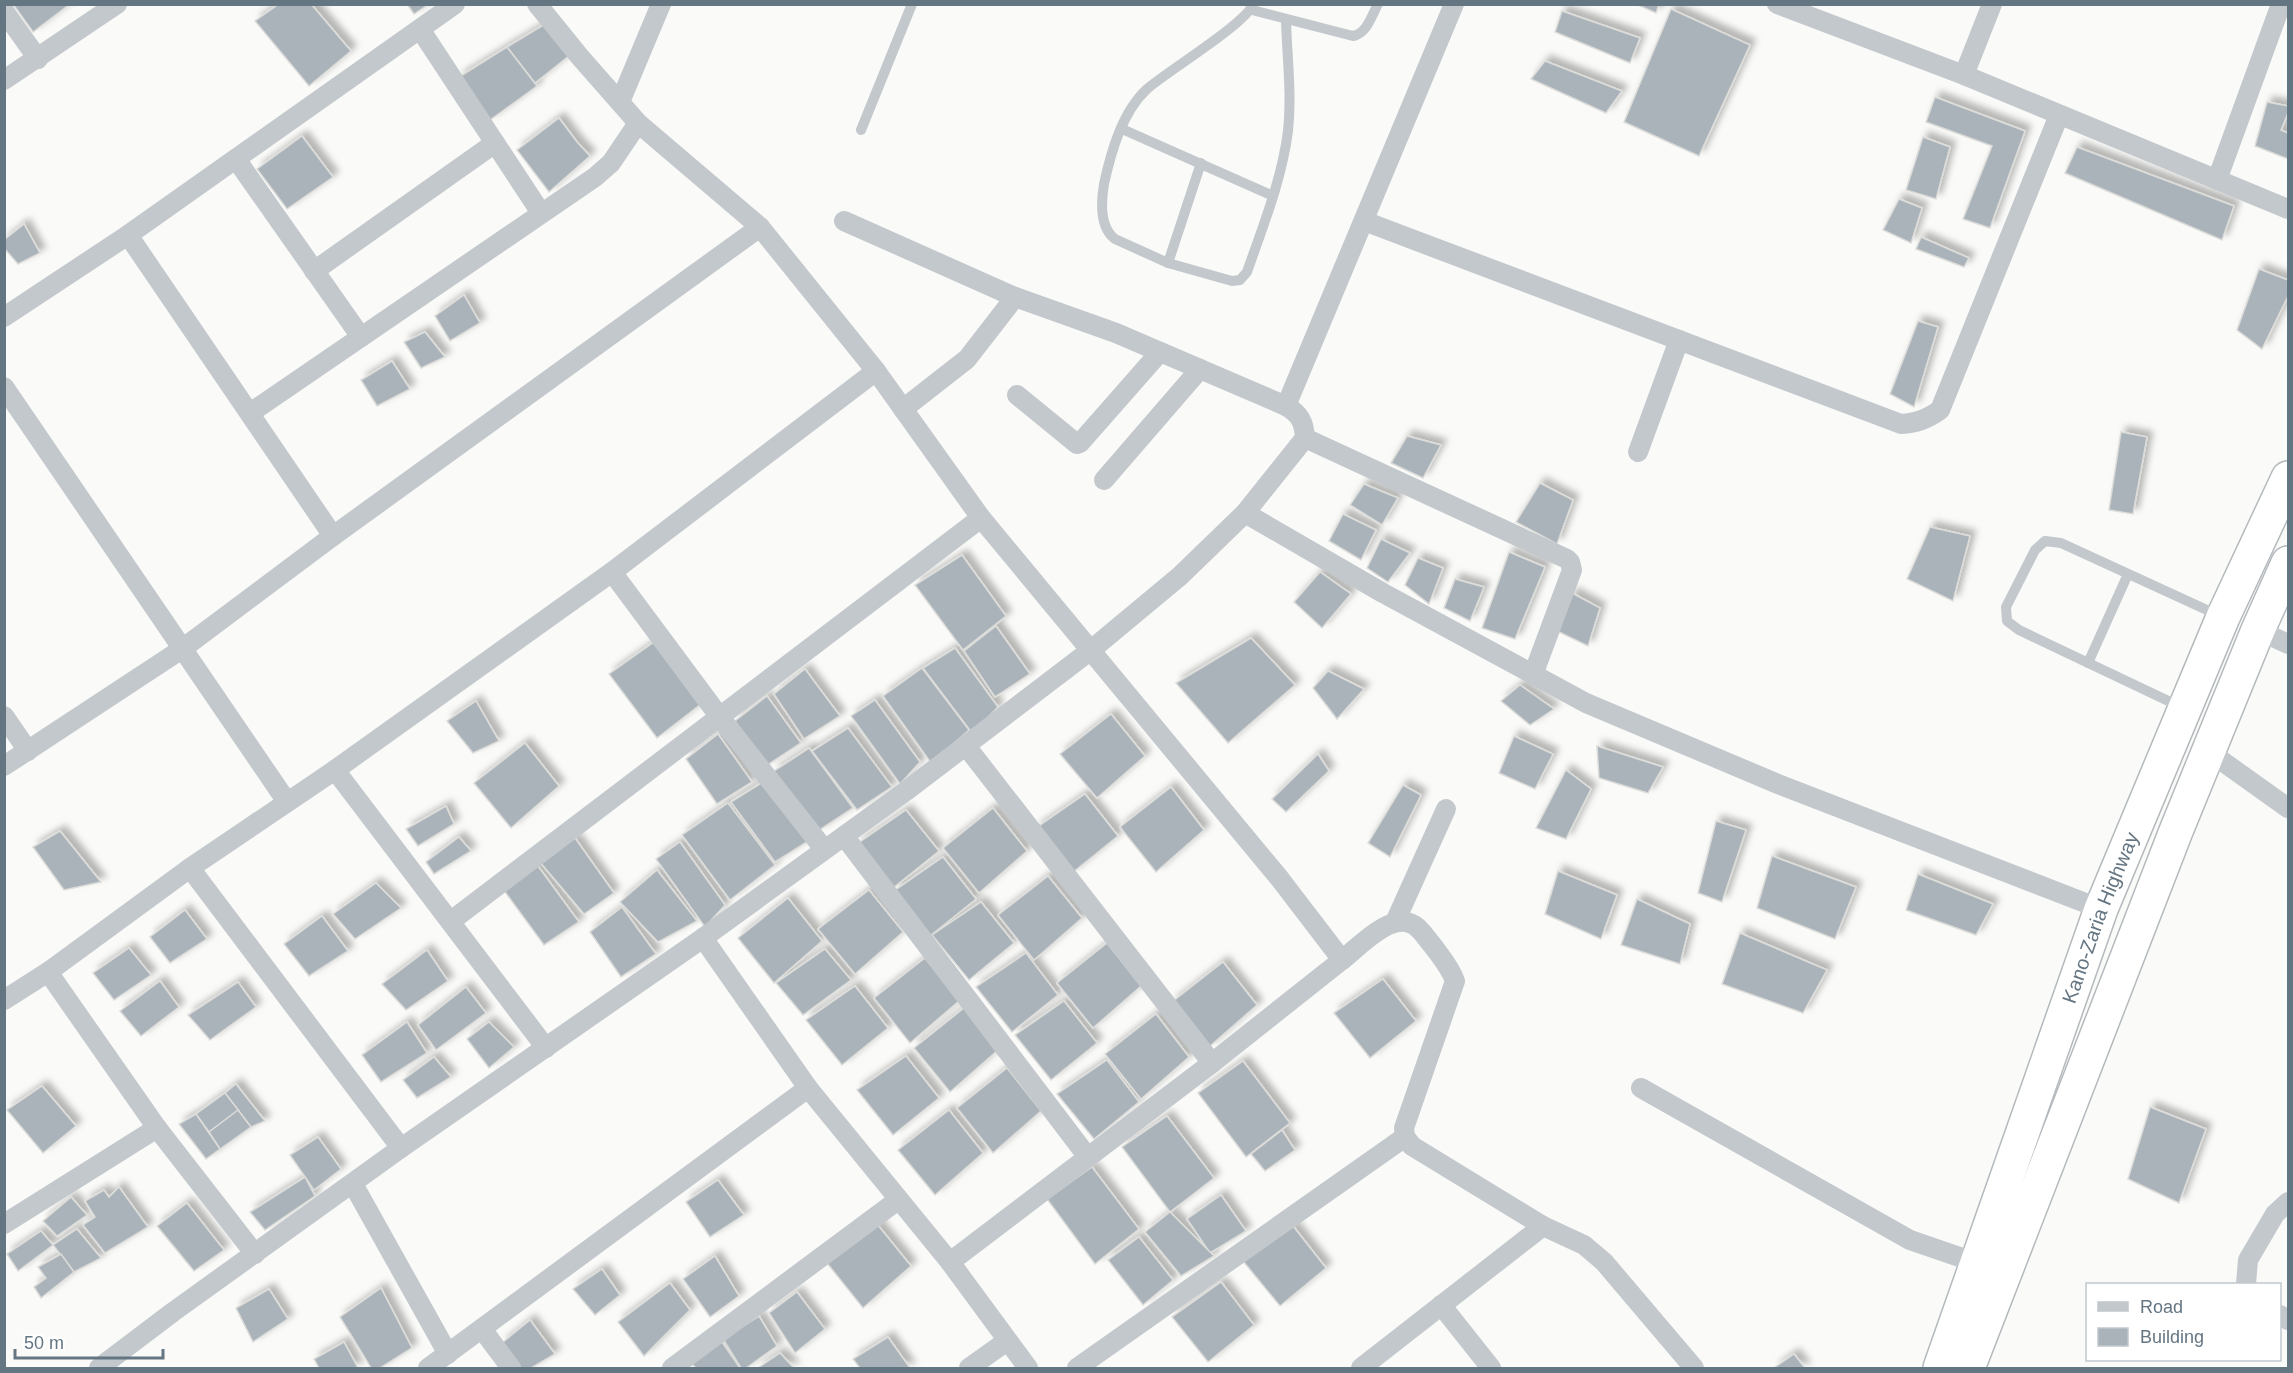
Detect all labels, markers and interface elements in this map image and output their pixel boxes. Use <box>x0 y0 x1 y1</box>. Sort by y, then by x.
street label: Kano-Zaria Highway <box>2058 829 2143 1006</box>
legend <box>2086 1283 2281 1361</box>
text: Road <box>2140 1297 2183 1317</box>
scale bar <box>15 1322 164 1360</box>
text: Building <box>2140 1327 2204 1347</box>
text: 50 m <box>24 1333 64 1353</box>

